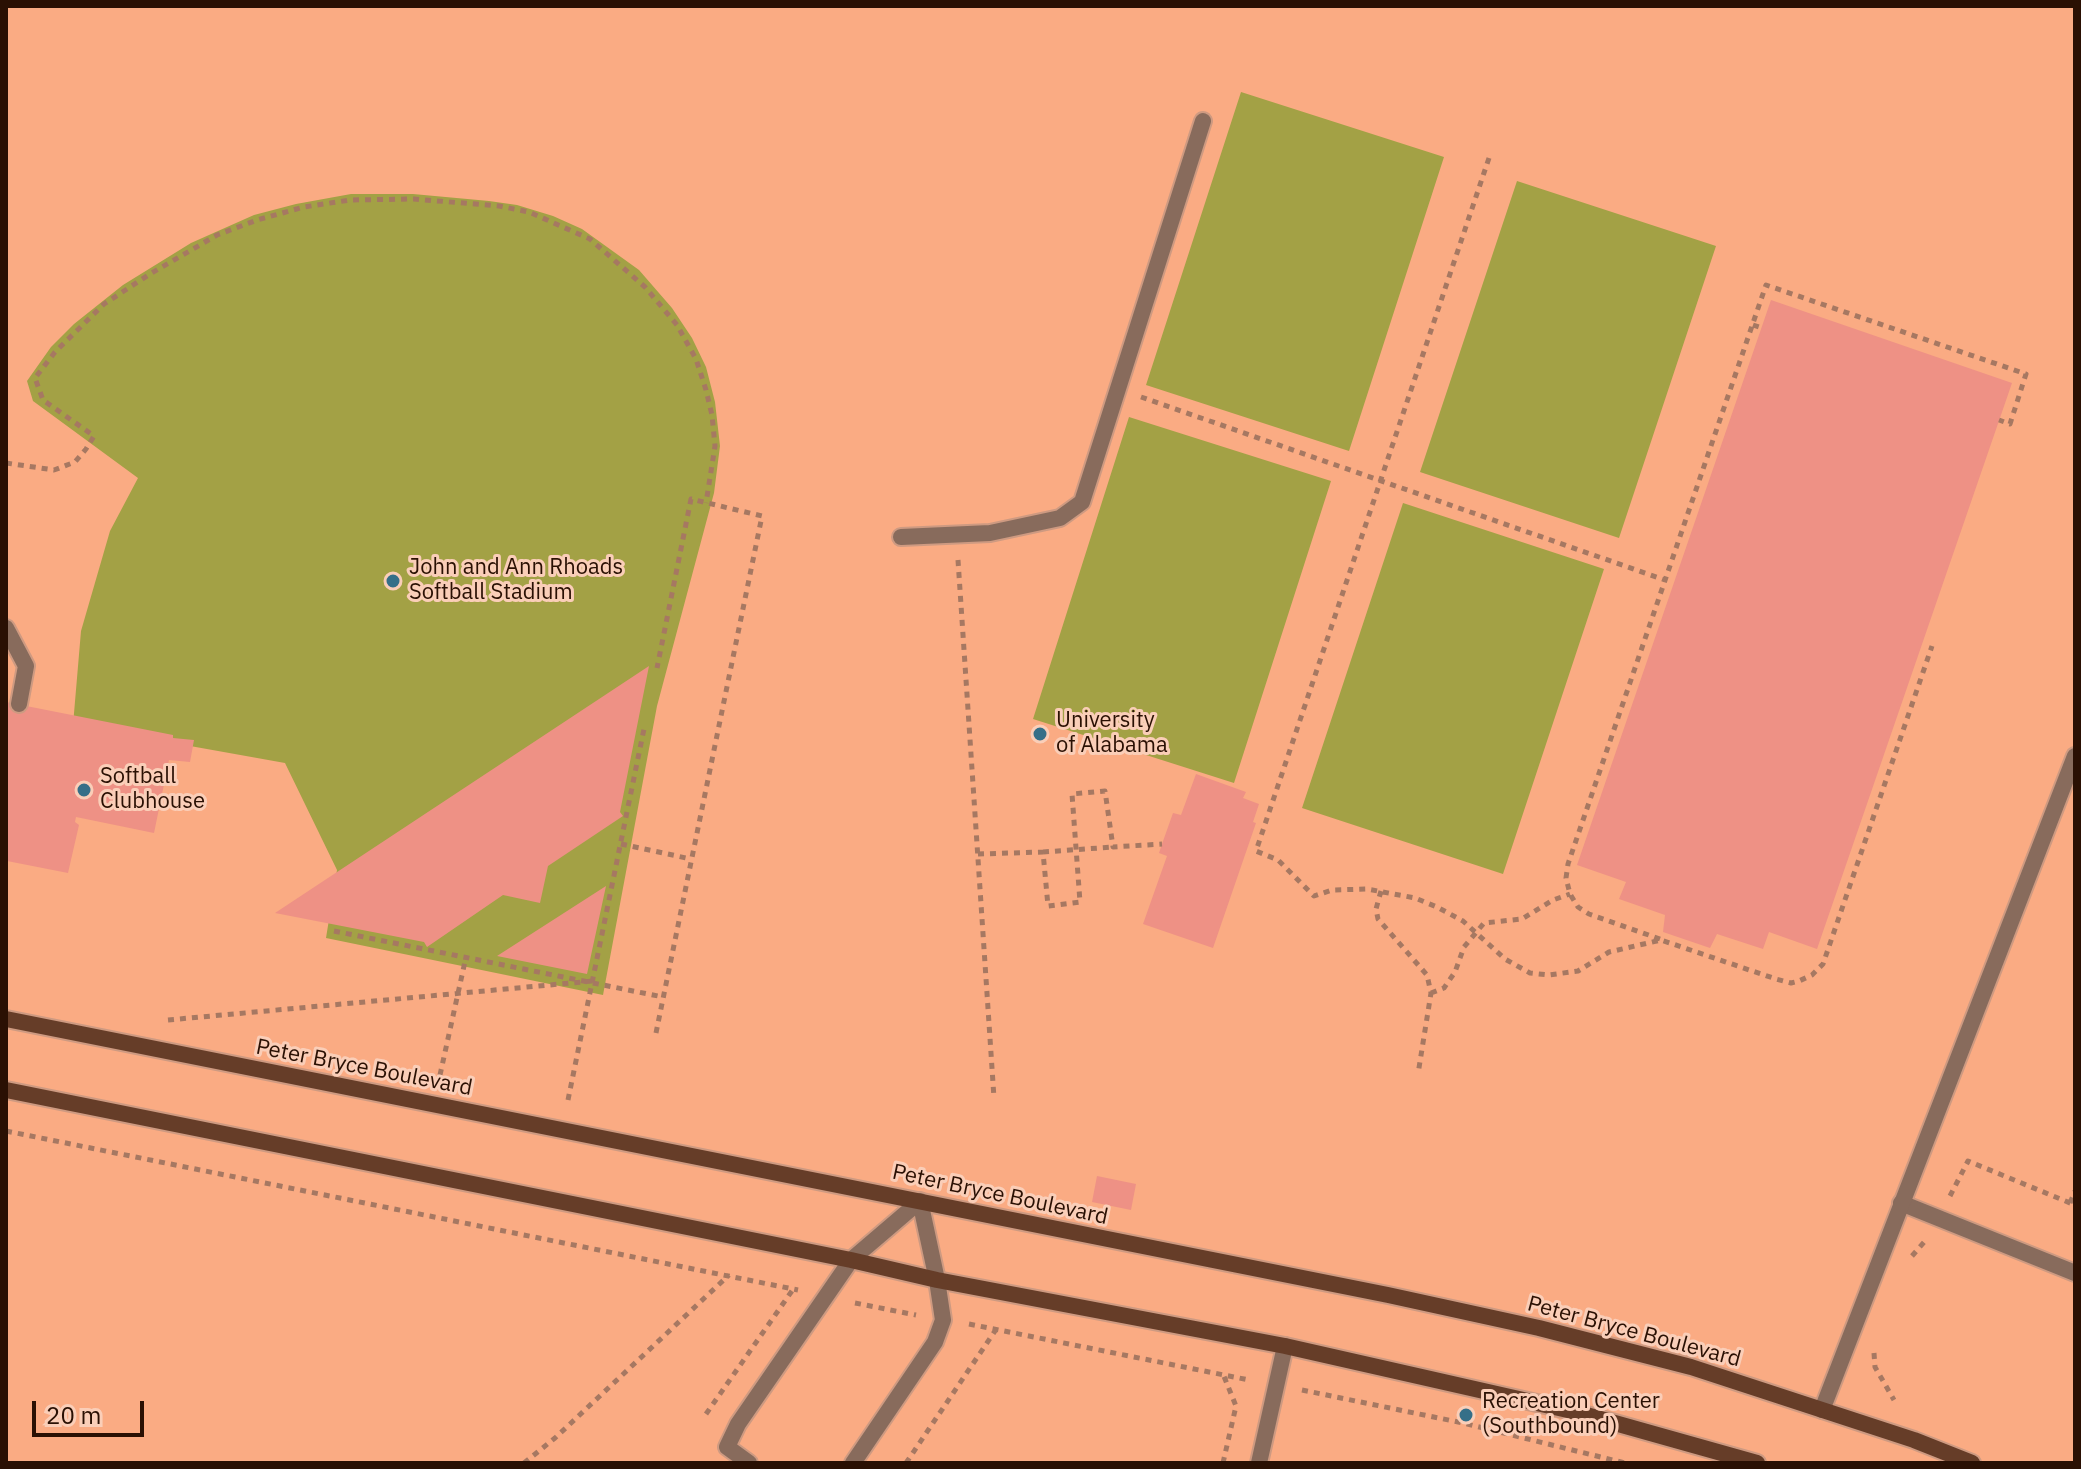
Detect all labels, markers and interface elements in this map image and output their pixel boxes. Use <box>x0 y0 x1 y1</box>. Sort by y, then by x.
place label: John and Ann Rhoads Softball Stadium <box>409 555 623 606</box>
marker: John and Ann Rhoads Softball Stadium <box>384 572 402 590</box>
place label: University of Alabama <box>1056 708 1168 760</box>
marker: University of Alabama <box>1031 725 1049 743</box>
place label: Softball Clubhouse <box>100 764 205 816</box>
marker: Softball Clubhouse <box>75 781 93 799</box>
street label: Peter Bryce Boulevard <box>254 1034 474 1102</box>
street label: Peter Bryce Boulevard <box>890 1159 1110 1231</box>
street label: Peter Bryce Boulevard <box>1524 1291 1744 1373</box>
scale bar <box>36 1385 148 1435</box>
place label: Recreation Center (Southbound) <box>1482 1389 1660 1440</box>
text: 20 m <box>46 1399 101 1431</box>
marker: Recreation Center (Southbound) <box>1457 1406 1475 1424</box>

